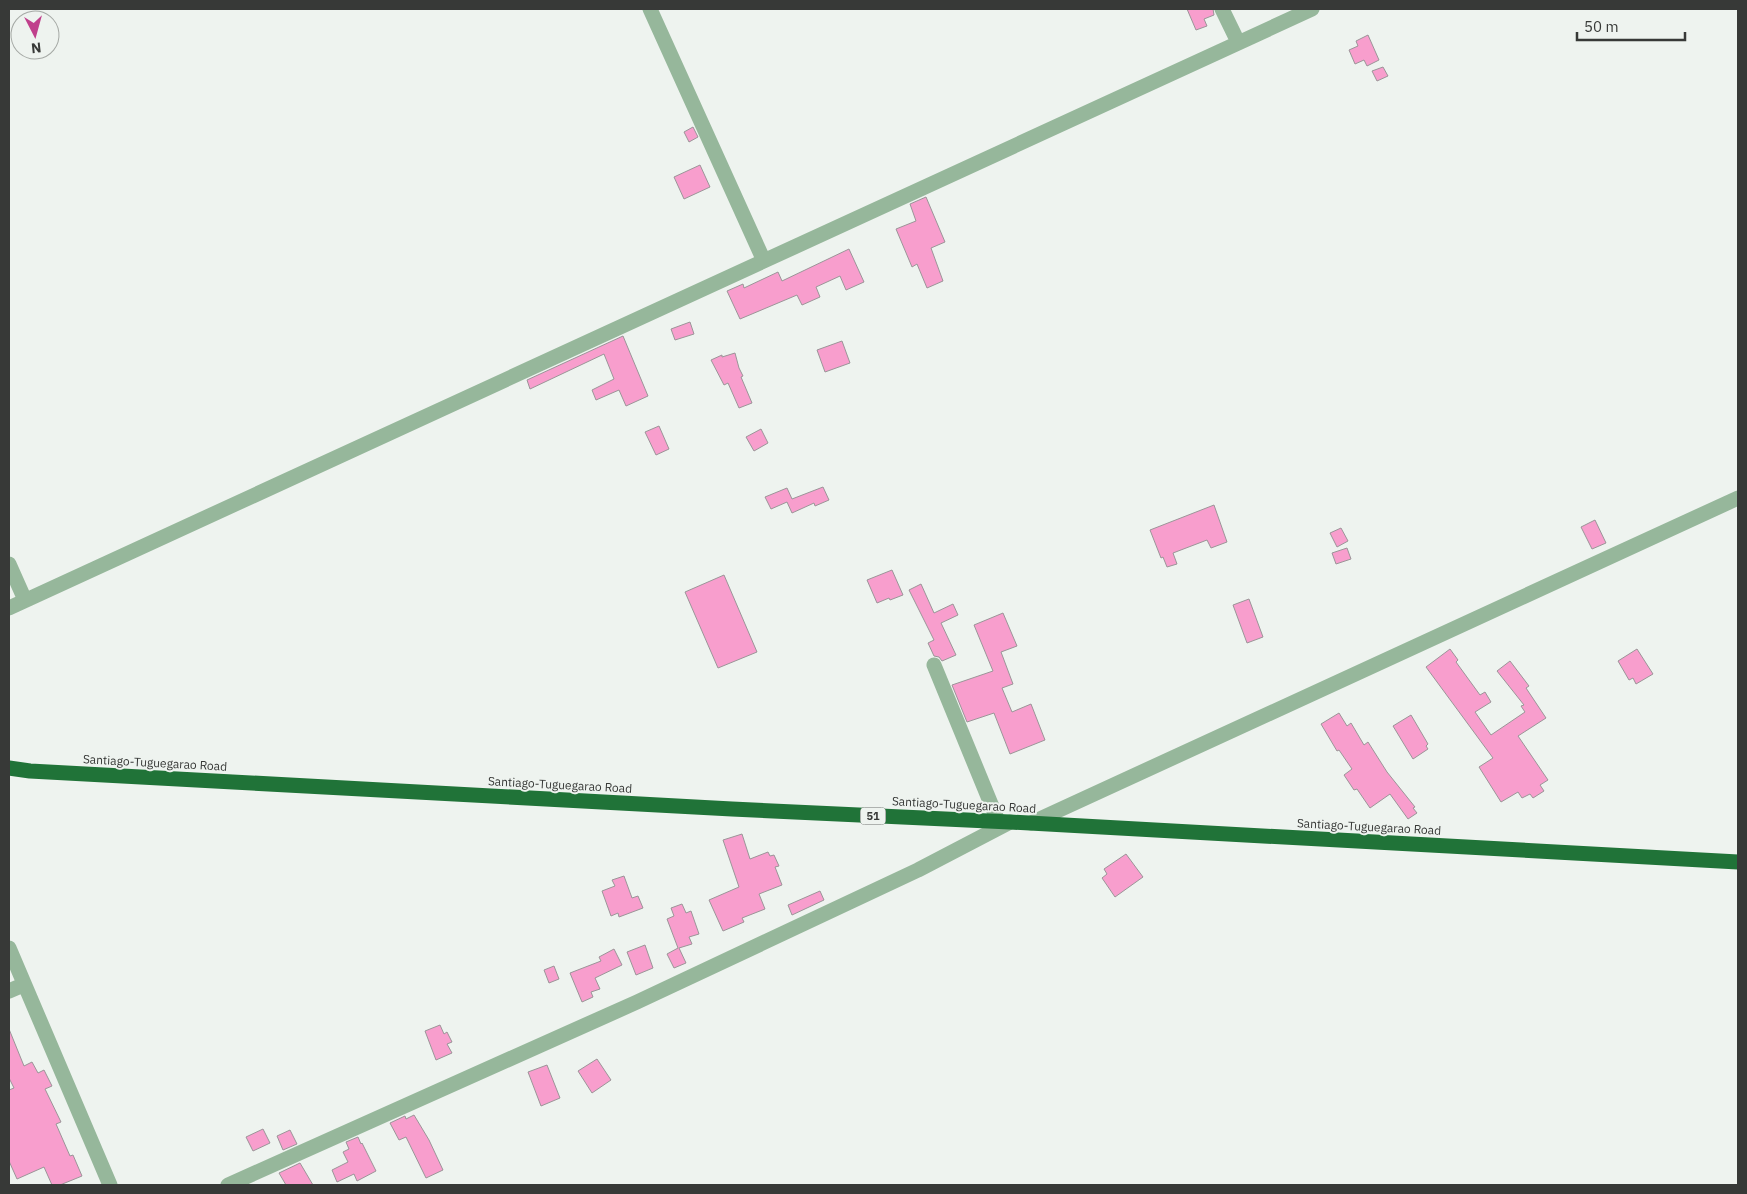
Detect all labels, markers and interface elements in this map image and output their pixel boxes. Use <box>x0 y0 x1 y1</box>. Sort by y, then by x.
north arrow <box>10 10 60 60</box>
scale bar <box>1577 10 1684 42</box>
text: 50 m <box>1584 17 1619 36</box>
text: N <box>30 38 42 57</box>
street label: Santiago-Tuguegarao Road <box>82 751 228 774</box>
street label: Santiago-Tuguegarao Road <box>487 773 633 796</box>
street label: Santiago-Tuguegarao Road <box>891 793 1037 816</box>
road number: 51 <box>860 808 886 824</box>
street label: Santiago-Tuguegarao Road <box>1296 815 1442 838</box>

